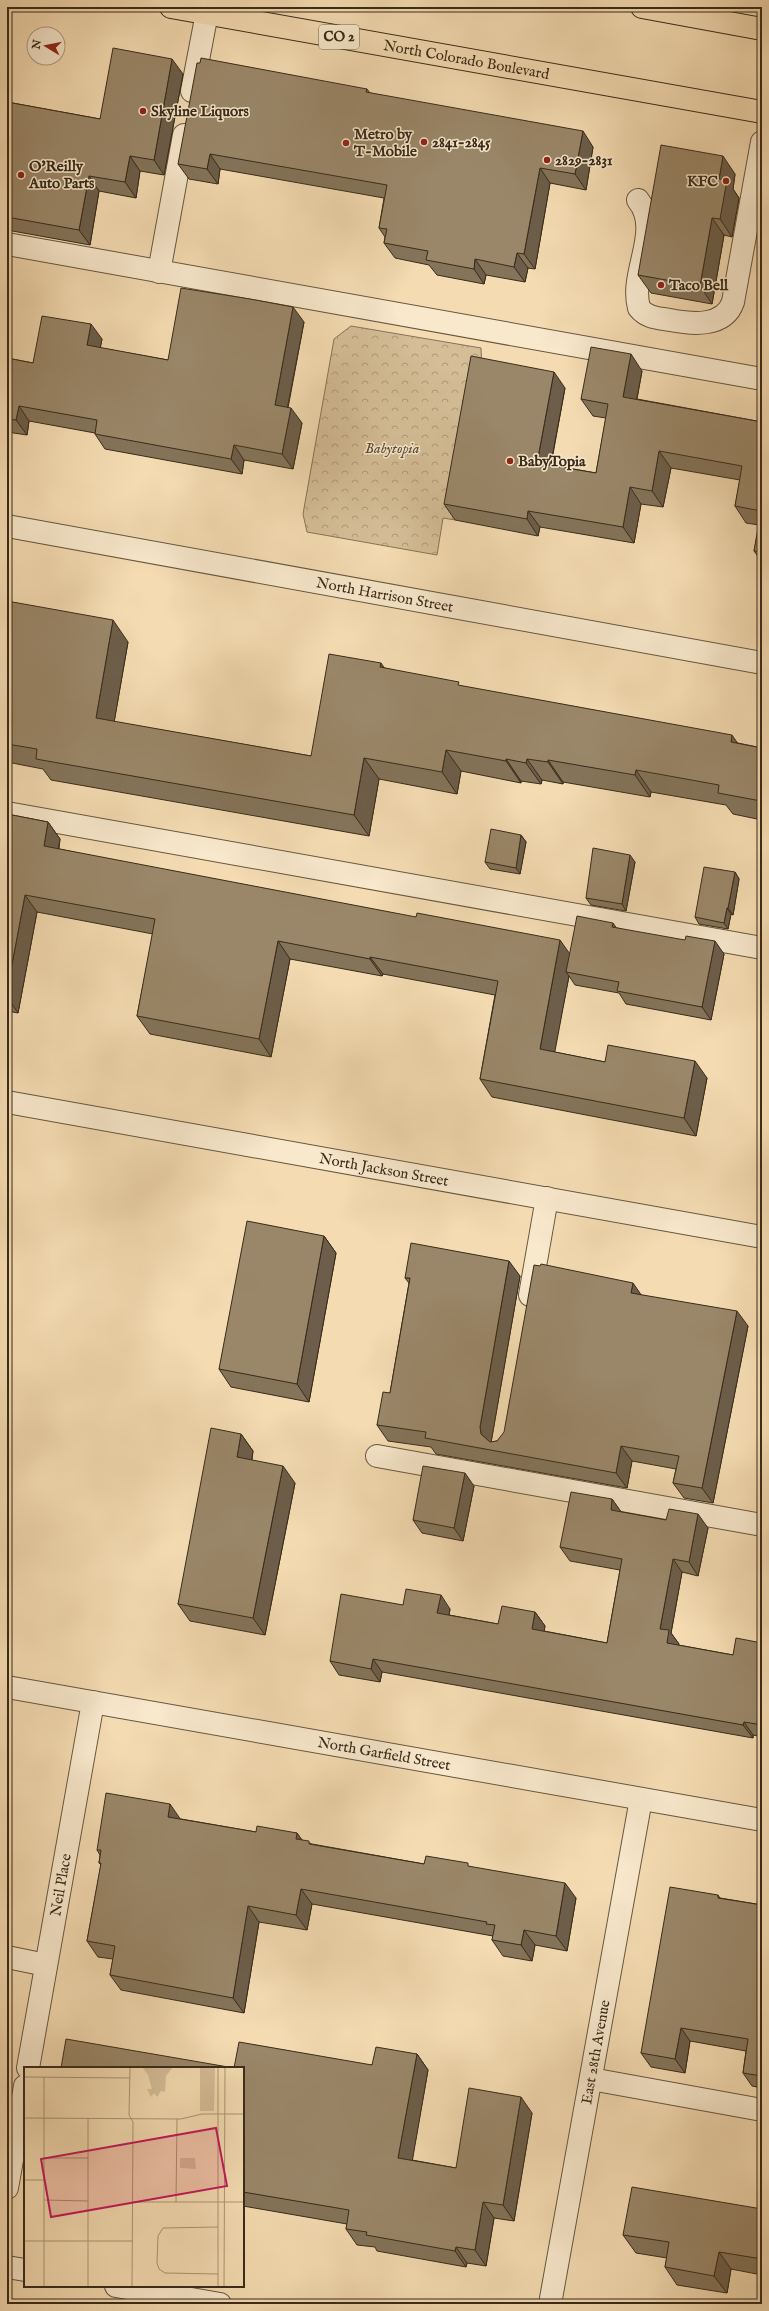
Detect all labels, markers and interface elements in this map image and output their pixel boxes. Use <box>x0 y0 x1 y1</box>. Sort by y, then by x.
road number: CO 2 <box>319 25 359 49</box>
north arrow <box>26 26 66 66</box>
street label: North Colorado Boulevard <box>382 35 552 84</box>
text: N <box>29 38 45 51</box>
place label: Skyline Liquors <box>151 102 250 121</box>
marker: Skyline Liquors <box>138 106 148 116</box>
place label: Metro by T-Mobile <box>353 125 417 161</box>
place label: 2841-2845 <box>432 133 491 152</box>
marker: 2841-2845 <box>419 137 429 147</box>
marker: Metro by T-Mobile <box>341 138 351 148</box>
place label: 2829-2831 <box>555 151 613 170</box>
marker: 2829-2831 <box>542 155 552 165</box>
place label: O'Reilly Auto Parts <box>28 157 95 193</box>
marker: O'Reilly Auto Parts <box>16 170 26 180</box>
place label: KFC <box>687 172 718 191</box>
marker: KFC <box>721 176 731 186</box>
place label: Taco Bell <box>668 276 729 295</box>
marker: Taco Bell <box>656 280 666 290</box>
park label: Babytopia <box>365 439 420 458</box>
place label: BabyTopia <box>518 452 586 471</box>
marker: BabyTopia <box>505 456 515 466</box>
street label: North Harrison Street <box>315 573 455 616</box>
street label: North Jackson Street <box>318 1149 450 1190</box>
street label: North Garfield Street <box>316 1732 452 1774</box>
street label: Neil Place <box>46 1852 75 1918</box>
street label: East 28th Avenue <box>577 1998 614 2106</box>
inset map <box>24 2067 244 2287</box>

